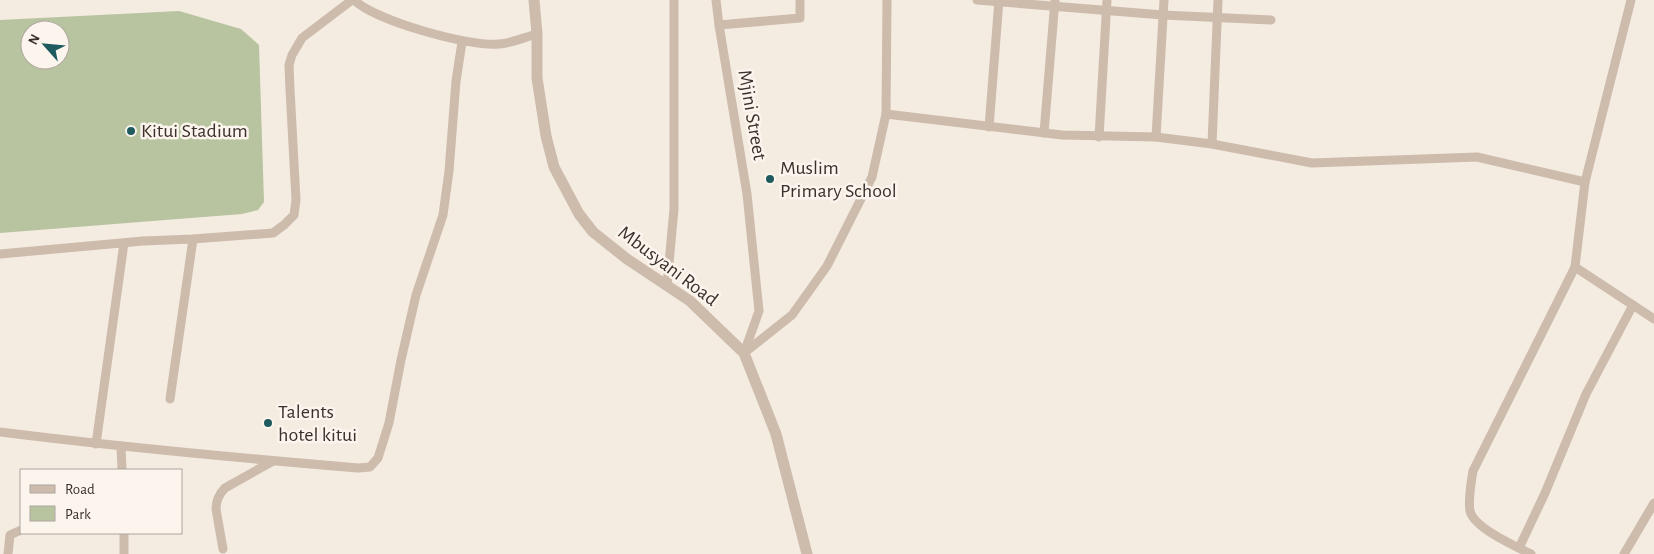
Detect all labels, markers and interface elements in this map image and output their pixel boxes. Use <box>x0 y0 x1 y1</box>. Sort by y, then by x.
north arrow <box>20 20 70 70</box>
text: N <box>26 32 43 47</box>
street label: Mjini Street <box>734 68 770 162</box>
place label: Kitui Stadium <box>141 121 248 141</box>
marker: Kitui Stadium <box>125 125 137 137</box>
place label: Muslim Primary School <box>780 158 897 201</box>
marker: Muslim Primary School <box>764 173 776 185</box>
street label: Mbusyani Road <box>614 222 722 310</box>
place label: Talents hotel kitui <box>278 402 357 445</box>
marker: Talents hotel kitui <box>262 417 274 429</box>
legend <box>20 469 182 534</box>
text: Road <box>65 482 95 497</box>
text: Park <box>65 507 91 522</box>

